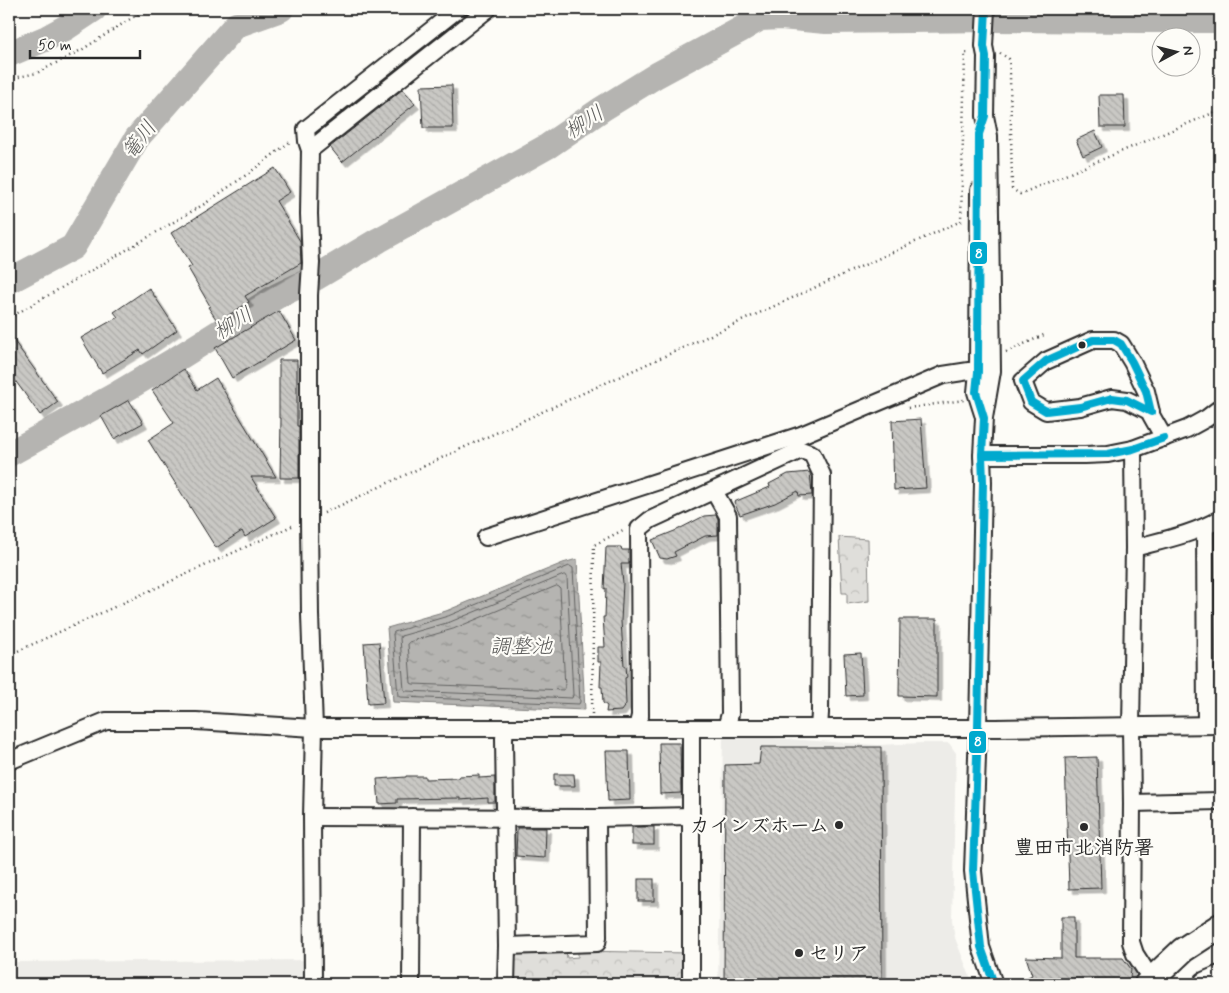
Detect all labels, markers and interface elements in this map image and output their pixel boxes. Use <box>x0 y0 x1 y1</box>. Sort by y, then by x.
scale bar <box>30 28 140 60</box>
north arrow <box>1152 28 1202 78</box>
text: 50 m <box>38 36 72 56</box>
text: N <box>1178 45 1197 56</box>
water label: 柳川 <box>559 100 610 146</box>
water label: 篭川 <box>116 115 163 166</box>
line badge: 8 <box>969 241 988 265</box>
text: 8 <box>975 245 983 263</box>
water label: 柳川 <box>208 301 259 347</box>
unlabelled marker <box>1077 340 1087 350</box>
water label: 調整池 <box>490 633 553 661</box>
line badge: 8 <box>968 730 987 754</box>
text: 8 <box>974 733 982 751</box>
place label: カインズホーム <box>690 813 829 840</box>
marker: カインズホーム <box>833 819 845 831</box>
marker: 豊田市北消防署 <box>1078 821 1090 833</box>
place label: 豊田市北消防署 <box>1014 835 1154 862</box>
place label: セリア <box>809 941 869 968</box>
marker: セリア <box>793 947 805 959</box>

